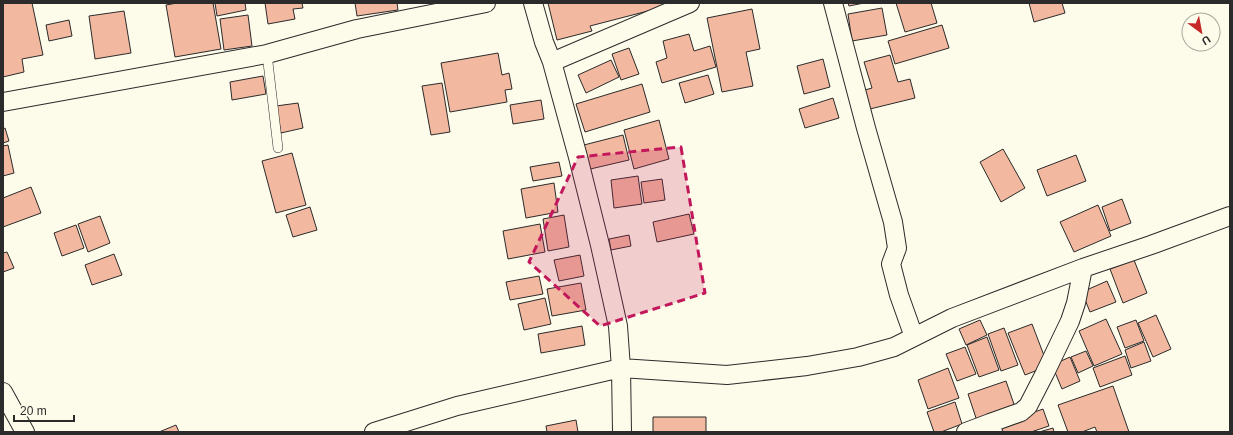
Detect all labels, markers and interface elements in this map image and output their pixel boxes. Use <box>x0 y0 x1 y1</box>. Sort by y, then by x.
north arrow <box>1181 12 1221 52</box>
text: U <box>1200 33 1213 48</box>
scale bar <box>14 397 74 423</box>
text: 20 m <box>20 404 47 418</box>

